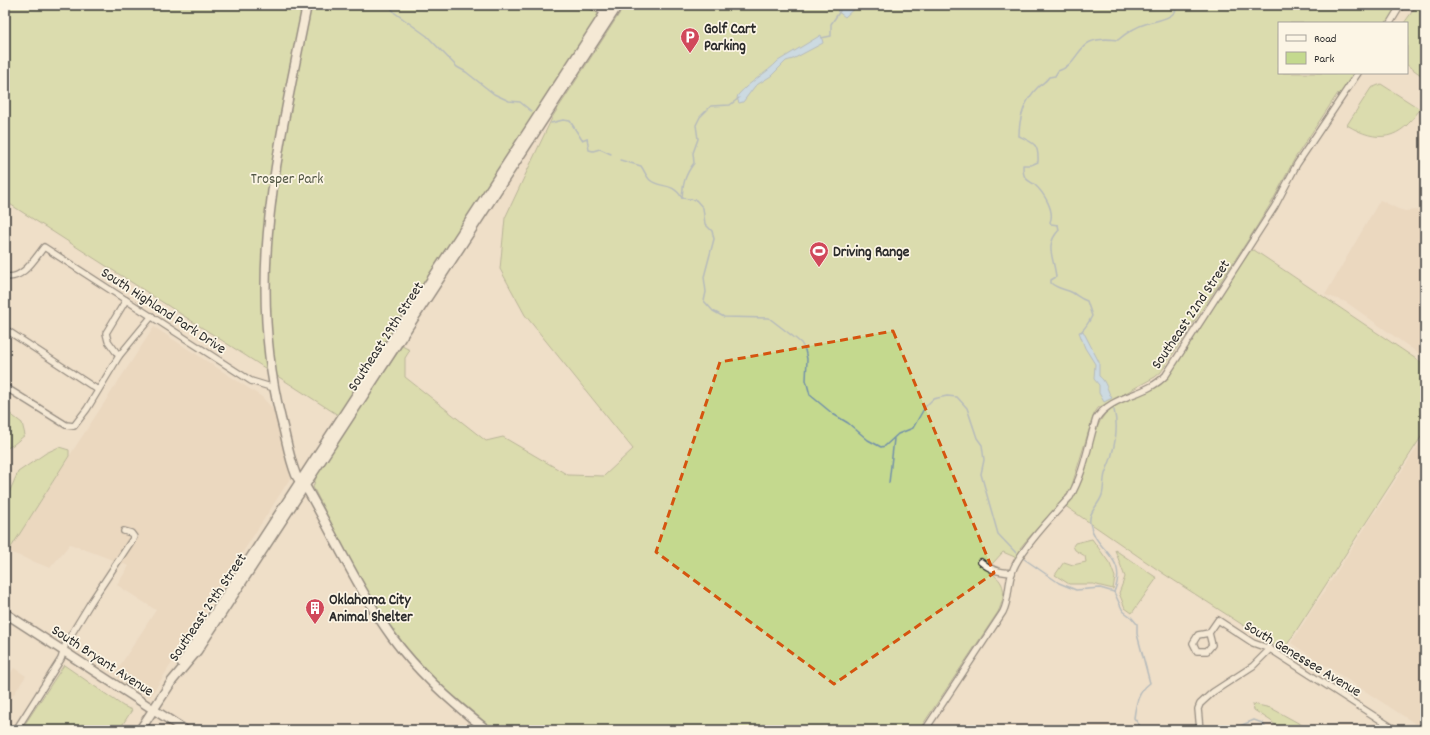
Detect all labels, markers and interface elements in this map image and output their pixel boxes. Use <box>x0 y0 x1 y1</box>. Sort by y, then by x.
place label: Golf Cart Parking <box>704 19 757 58</box>
legend <box>1278 22 1408 74</box>
parking icon: Golf Cart Parking <box>679 26 701 54</box>
text: Road <box>1314 31 1336 48</box>
text: Park <box>1314 51 1335 68</box>
park label: Trosper Park <box>251 169 323 191</box>
sports icon: Driving Range <box>808 240 830 268</box>
place label: Driving Range <box>833 242 910 264</box>
street label: Southeast 22nd Street <box>1147 256 1237 374</box>
street label: South Highland Park Drive <box>96 263 230 361</box>
street label: Southeast 29th Street <box>343 278 431 396</box>
street label: Southeast 29th Street <box>164 549 253 667</box>
place label: Oklahoma City Animal Shelter <box>329 590 413 629</box>
building icon: Oklahoma City Animal Shelter <box>304 597 326 625</box>
street label: South Genessee Avenue <box>1239 616 1365 704</box>
street label: South Bryant Avenue <box>46 620 158 703</box>

